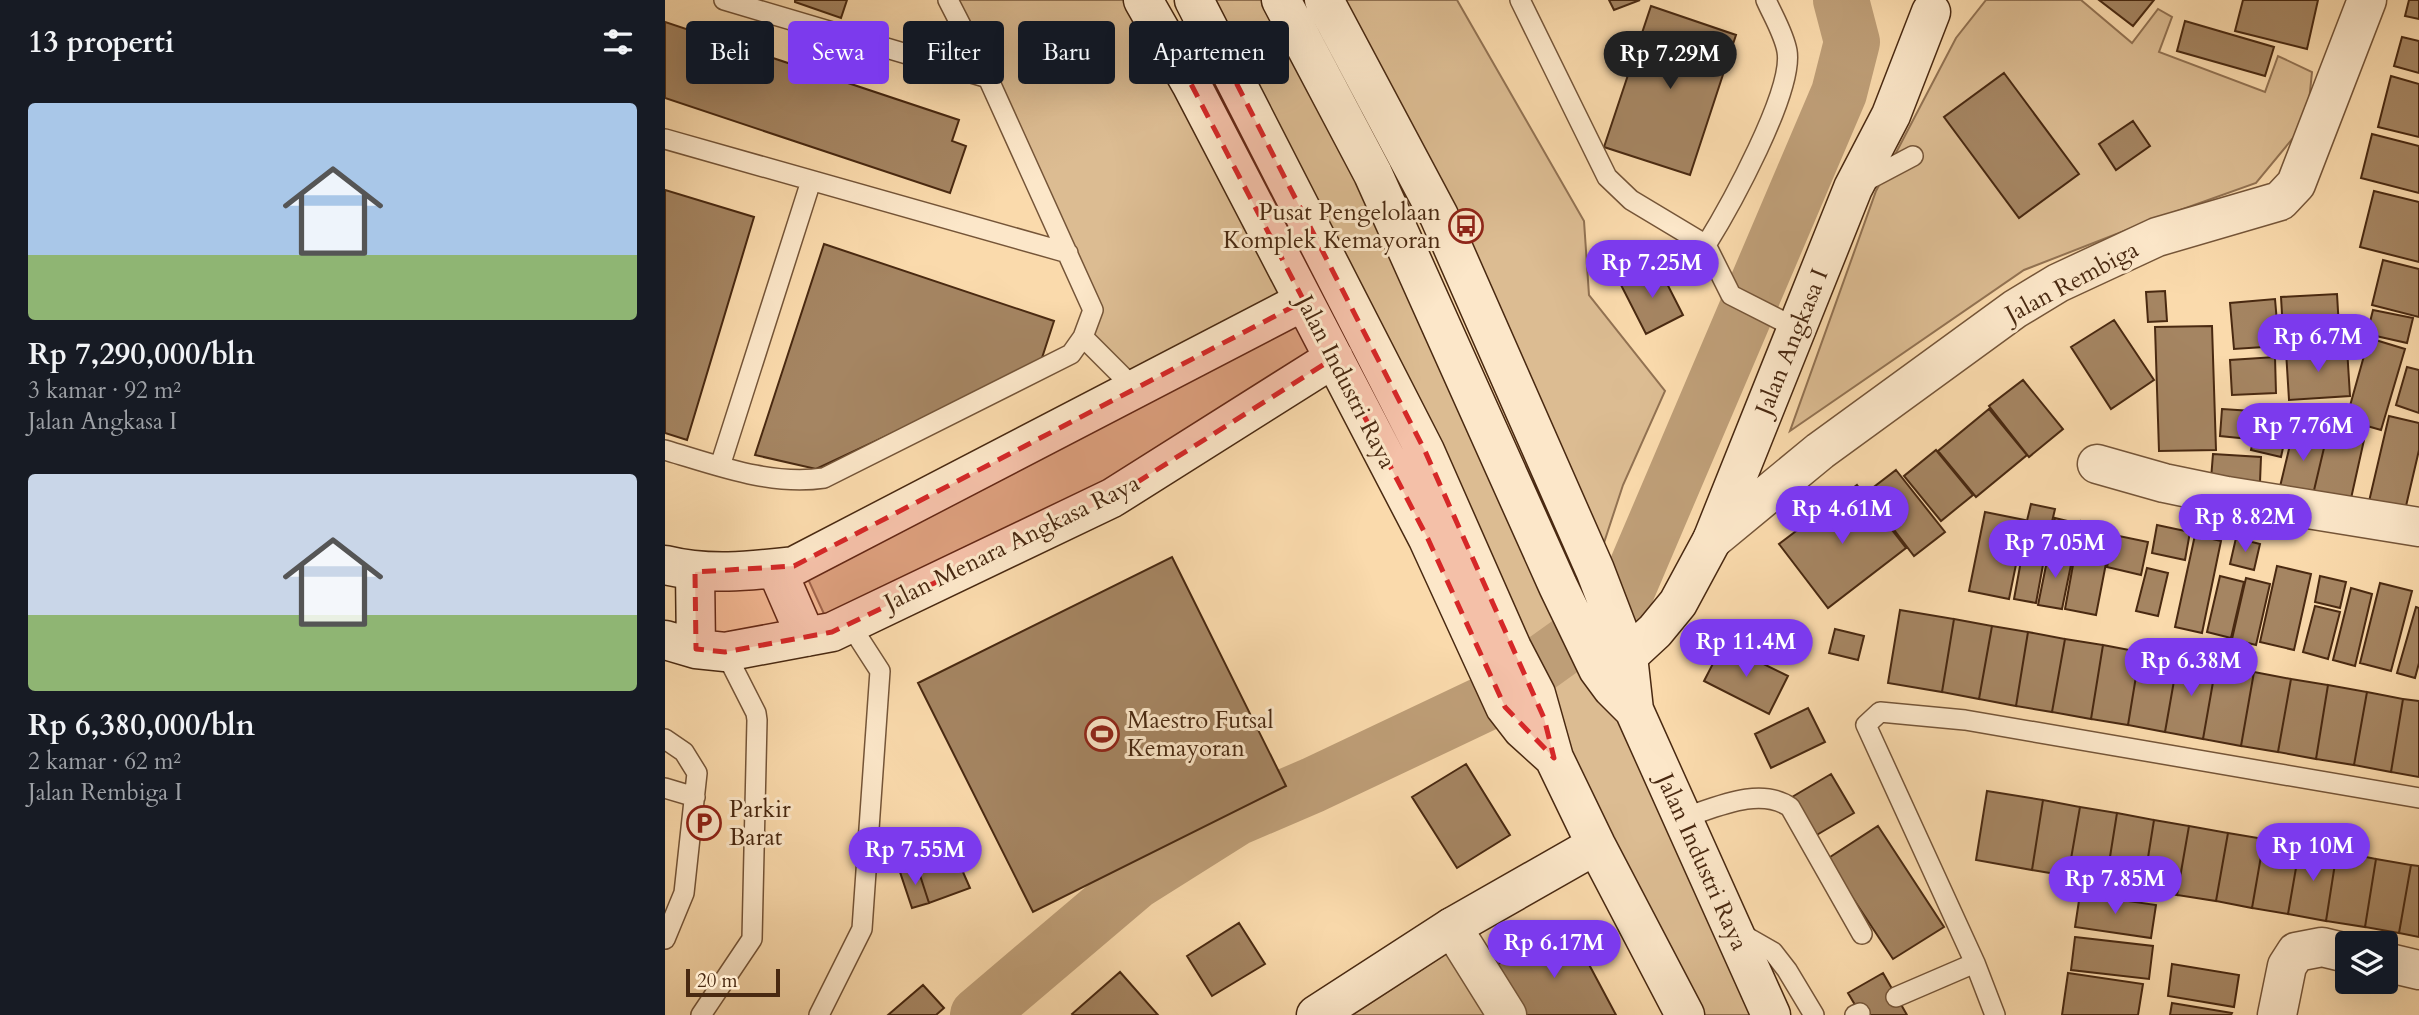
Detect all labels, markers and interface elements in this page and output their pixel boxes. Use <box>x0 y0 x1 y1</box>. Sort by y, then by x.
chip: Beli <box>686 21 774 84</box>
chip: Sewa <box>788 21 889 84</box>
chip: Filter <box>903 21 1004 84</box>
chip: Baru <box>1018 21 1115 84</box>
chip: Apartemen <box>1129 21 1289 84</box>
text: 13 properti <box>28 22 174 63</box>
icon: filters <box>599 23 637 61</box>
pin: Rp 7.29M <box>1598 32 1742 91</box>
text: Rp 7.29M <box>1620 38 1720 69</box>
icon: home <box>270 148 396 274</box>
place label: Pusat Pengelolaan Komplek Kemayoran <box>1223 196 1441 257</box>
bus stop icon: Pusat Pengelolaan Komplek Kemayoran <box>1447 207 1485 245</box>
street label: Jalan Rembiga <box>1997 233 2145 332</box>
pin: Rp 7.25M <box>1580 240 1724 300</box>
text: Rp 7.25M <box>1602 247 1702 278</box>
street label: Jalan Angkasa I <box>1746 264 1836 423</box>
street label: Jalan Industri Raya <box>1287 287 1404 475</box>
pin: Rp 6.7M <box>2253 314 2383 374</box>
text: Rp 6.7M <box>2274 321 2362 352</box>
text: Rp 7,290,000/bln <box>28 334 255 375</box>
text: 3 kamar · 92 m² <box>28 375 181 406</box>
pin: Rp 7.76M <box>2231 404 2375 463</box>
text: Jalan Angkasa I <box>28 406 177 437</box>
text: Rp 7.76M <box>2253 410 2353 441</box>
street label: Jalan Menara Angkasa Raya <box>876 466 1146 621</box>
pin: Rp 4.61M <box>1770 486 1914 546</box>
text: Rp 4.61M <box>1792 493 1892 524</box>
pin: Rp 8.82M <box>2173 494 2317 554</box>
text: Rp 8.82M <box>2195 501 2295 532</box>
icon: home <box>270 519 396 645</box>
pin: Rp 7.05M <box>1983 520 2127 580</box>
text: Rp 7.05M <box>2005 527 2105 558</box>
pin: Rp 11.4M <box>1674 620 1818 679</box>
text: Rp 11.4M <box>1696 626 1796 657</box>
pin: Rp 6.38M <box>2119 638 2263 698</box>
text: Rp 6.38M <box>2141 645 2241 676</box>
place label: Maestro Futsal Kemayoran <box>1127 704 1274 765</box>
text: Rp 6,380,000/bln <box>28 705 255 746</box>
sports icon: Maestro Futsal Kemayoran <box>1083 715 1121 753</box>
text: 2 kamar · 62 m² <box>28 746 181 777</box>
street label: Jalan Industri Raya <box>1647 766 1756 956</box>
text: Jalan Rembiga I <box>28 777 182 808</box>
place label: Parkir Barat <box>729 793 791 854</box>
parking icon: Parkir Barat <box>685 804 723 842</box>
pin: Rp 10M <box>2256 824 2370 883</box>
pin: Rp 7.55M <box>843 828 987 887</box>
text: Rp 10M <box>2272 830 2354 861</box>
text: Rp 7.55M <box>865 834 965 865</box>
pin: Rp 7.85M <box>2043 856 2187 916</box>
text: Rp 7.85M <box>2065 863 2165 894</box>
pin: Rp 6.17M <box>1482 920 1626 980</box>
text: Rp 6.17M <box>1504 927 1604 958</box>
map controls <box>2335 931 2398 994</box>
button: layers <box>2335 931 2398 994</box>
scale bar <box>686 966 781 998</box>
text: 20 m <box>697 968 738 994</box>

